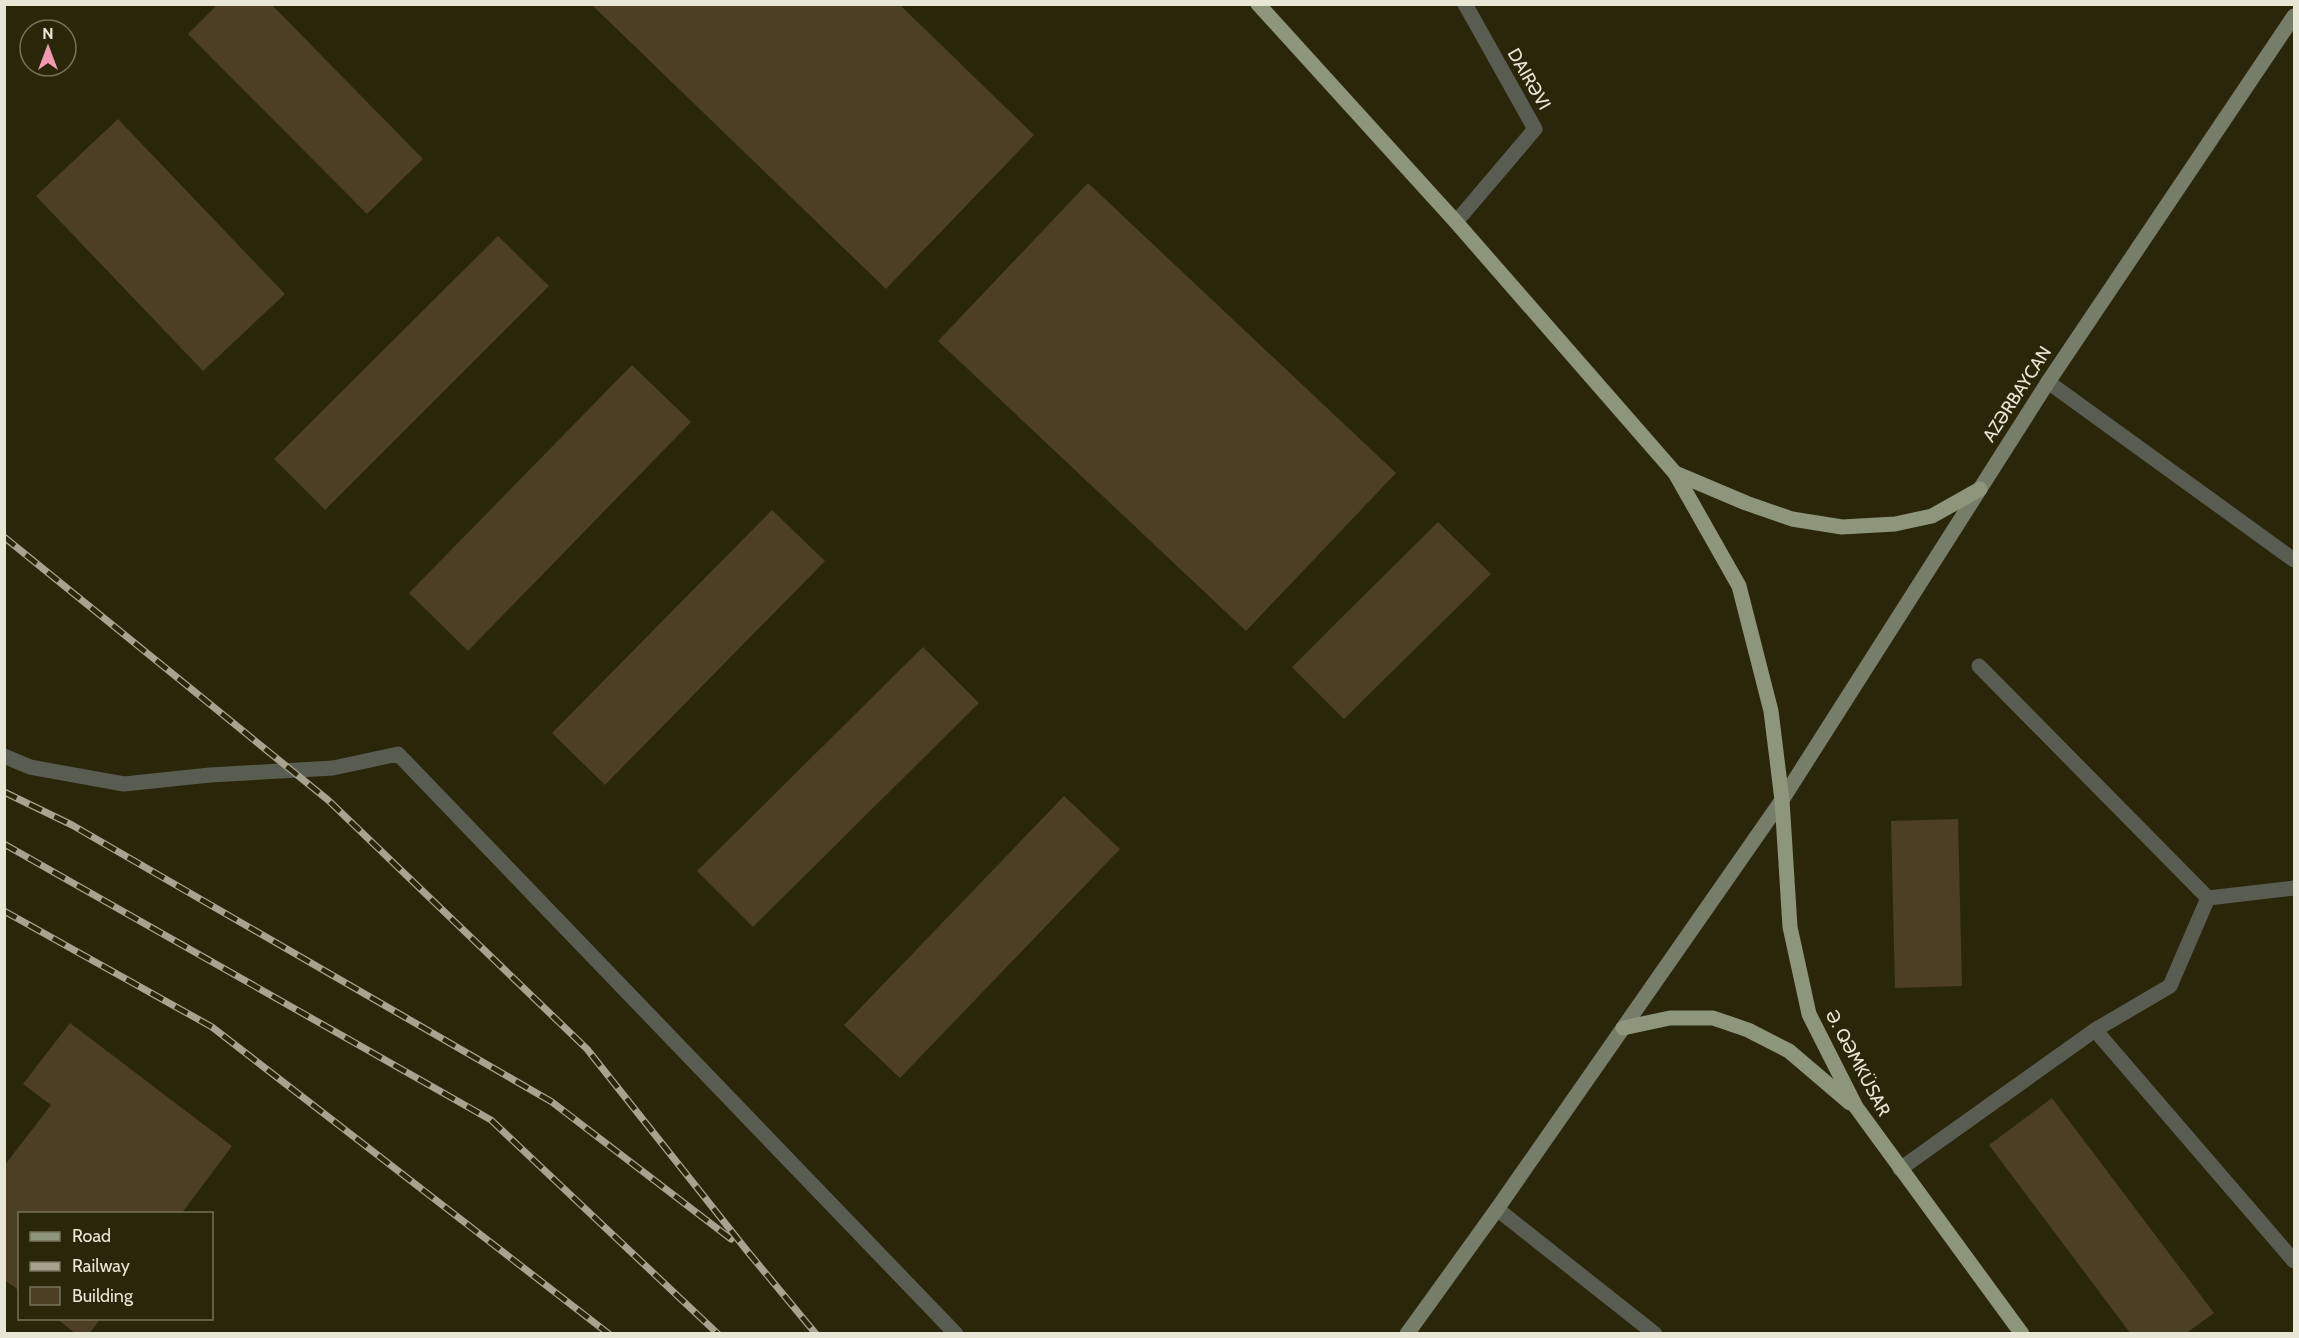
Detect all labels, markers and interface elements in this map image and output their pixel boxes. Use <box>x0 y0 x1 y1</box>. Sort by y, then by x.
north arrow <box>18 18 78 78</box>
text: N <box>42 24 54 43</box>
street label: DAIRƏVI <box>1503 44 1555 114</box>
street label: AZƏRBAYCAN <box>1978 342 2056 446</box>
street label: Ə. QƏMKÜSAR <box>1821 1006 1895 1120</box>
legend <box>18 1212 213 1320</box>
text: Road <box>72 1225 111 1247</box>
text: Railway <box>72 1255 130 1277</box>
text: Building <box>72 1285 134 1307</box>

